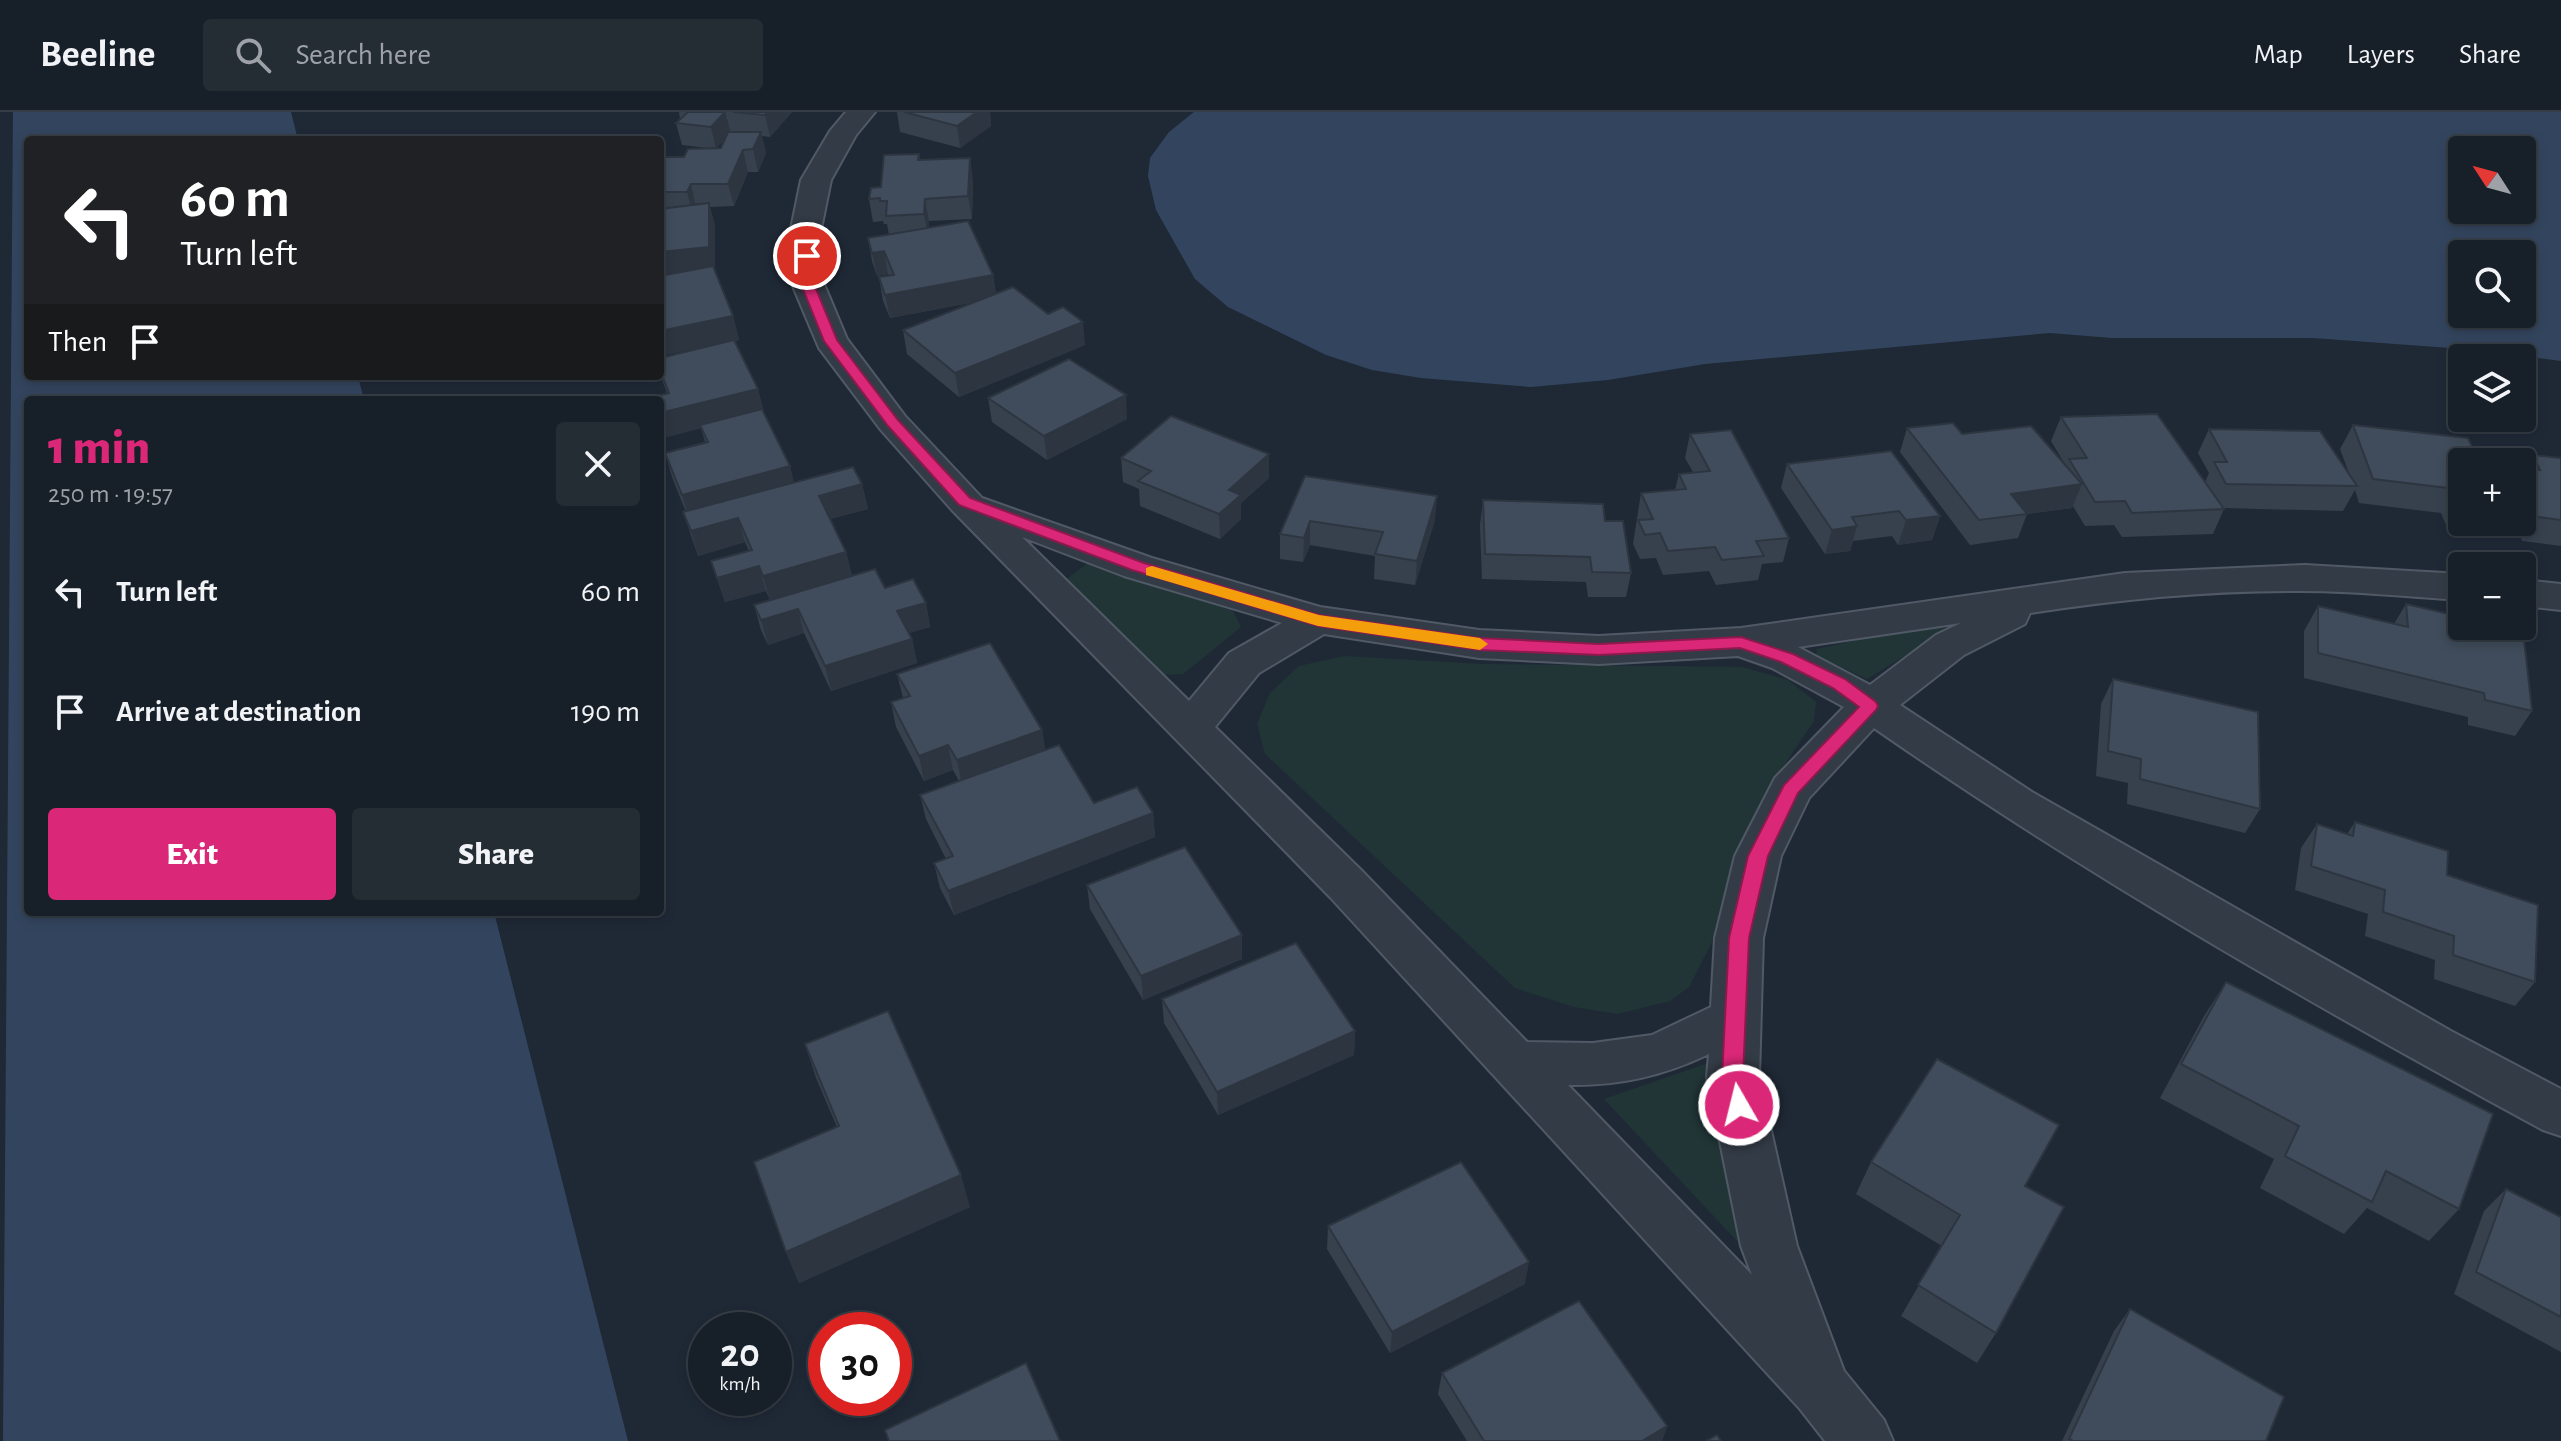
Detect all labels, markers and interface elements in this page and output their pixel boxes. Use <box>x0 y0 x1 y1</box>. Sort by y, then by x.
search box <box>203 19 763 91</box>
icon: search <box>231 33 275 77</box>
text: Beeline <box>40 36 155 74</box>
text: Search here <box>295 40 431 70</box>
text: Map <box>2254 41 2303 69</box>
text: Layers <box>2347 41 2415 69</box>
text: Share <box>2459 41 2521 69</box>
north arrow <box>2448 136 2536 224</box>
map controls <box>2448 136 2536 640</box>
icon: left <box>48 168 152 272</box>
text: 60 m <box>180 171 290 227</box>
pin <box>773 222 841 290</box>
icon: arrive <box>785 234 829 278</box>
text: Turn left <box>180 236 297 272</box>
button: search <box>2448 240 2536 328</box>
icon: arrive <box>123 320 167 364</box>
text: Then <box>48 327 107 357</box>
button: layers <box>2448 344 2536 432</box>
button: close <box>556 422 640 506</box>
text: 1 min <box>48 425 150 473</box>
button: + <box>2448 448 2536 536</box>
text: 250 m · 19:57 <box>48 481 173 507</box>
button: − <box>2448 552 2536 640</box>
icon: left <box>48 570 92 614</box>
text: Turn left <box>116 577 217 607</box>
text: 60 m <box>581 577 640 607</box>
icon: arrive <box>48 690 92 734</box>
text: Arrive at destination <box>116 697 362 727</box>
text: 190 m <box>571 697 640 727</box>
button: Exit <box>48 808 336 900</box>
button: Share <box>352 808 640 900</box>
position arrow <box>1697 1063 1781 1147</box>
speed limit sign: 30 <box>808 1312 912 1416</box>
text: 20 <box>720 1334 760 1374</box>
text: km/h <box>719 1374 761 1394</box>

